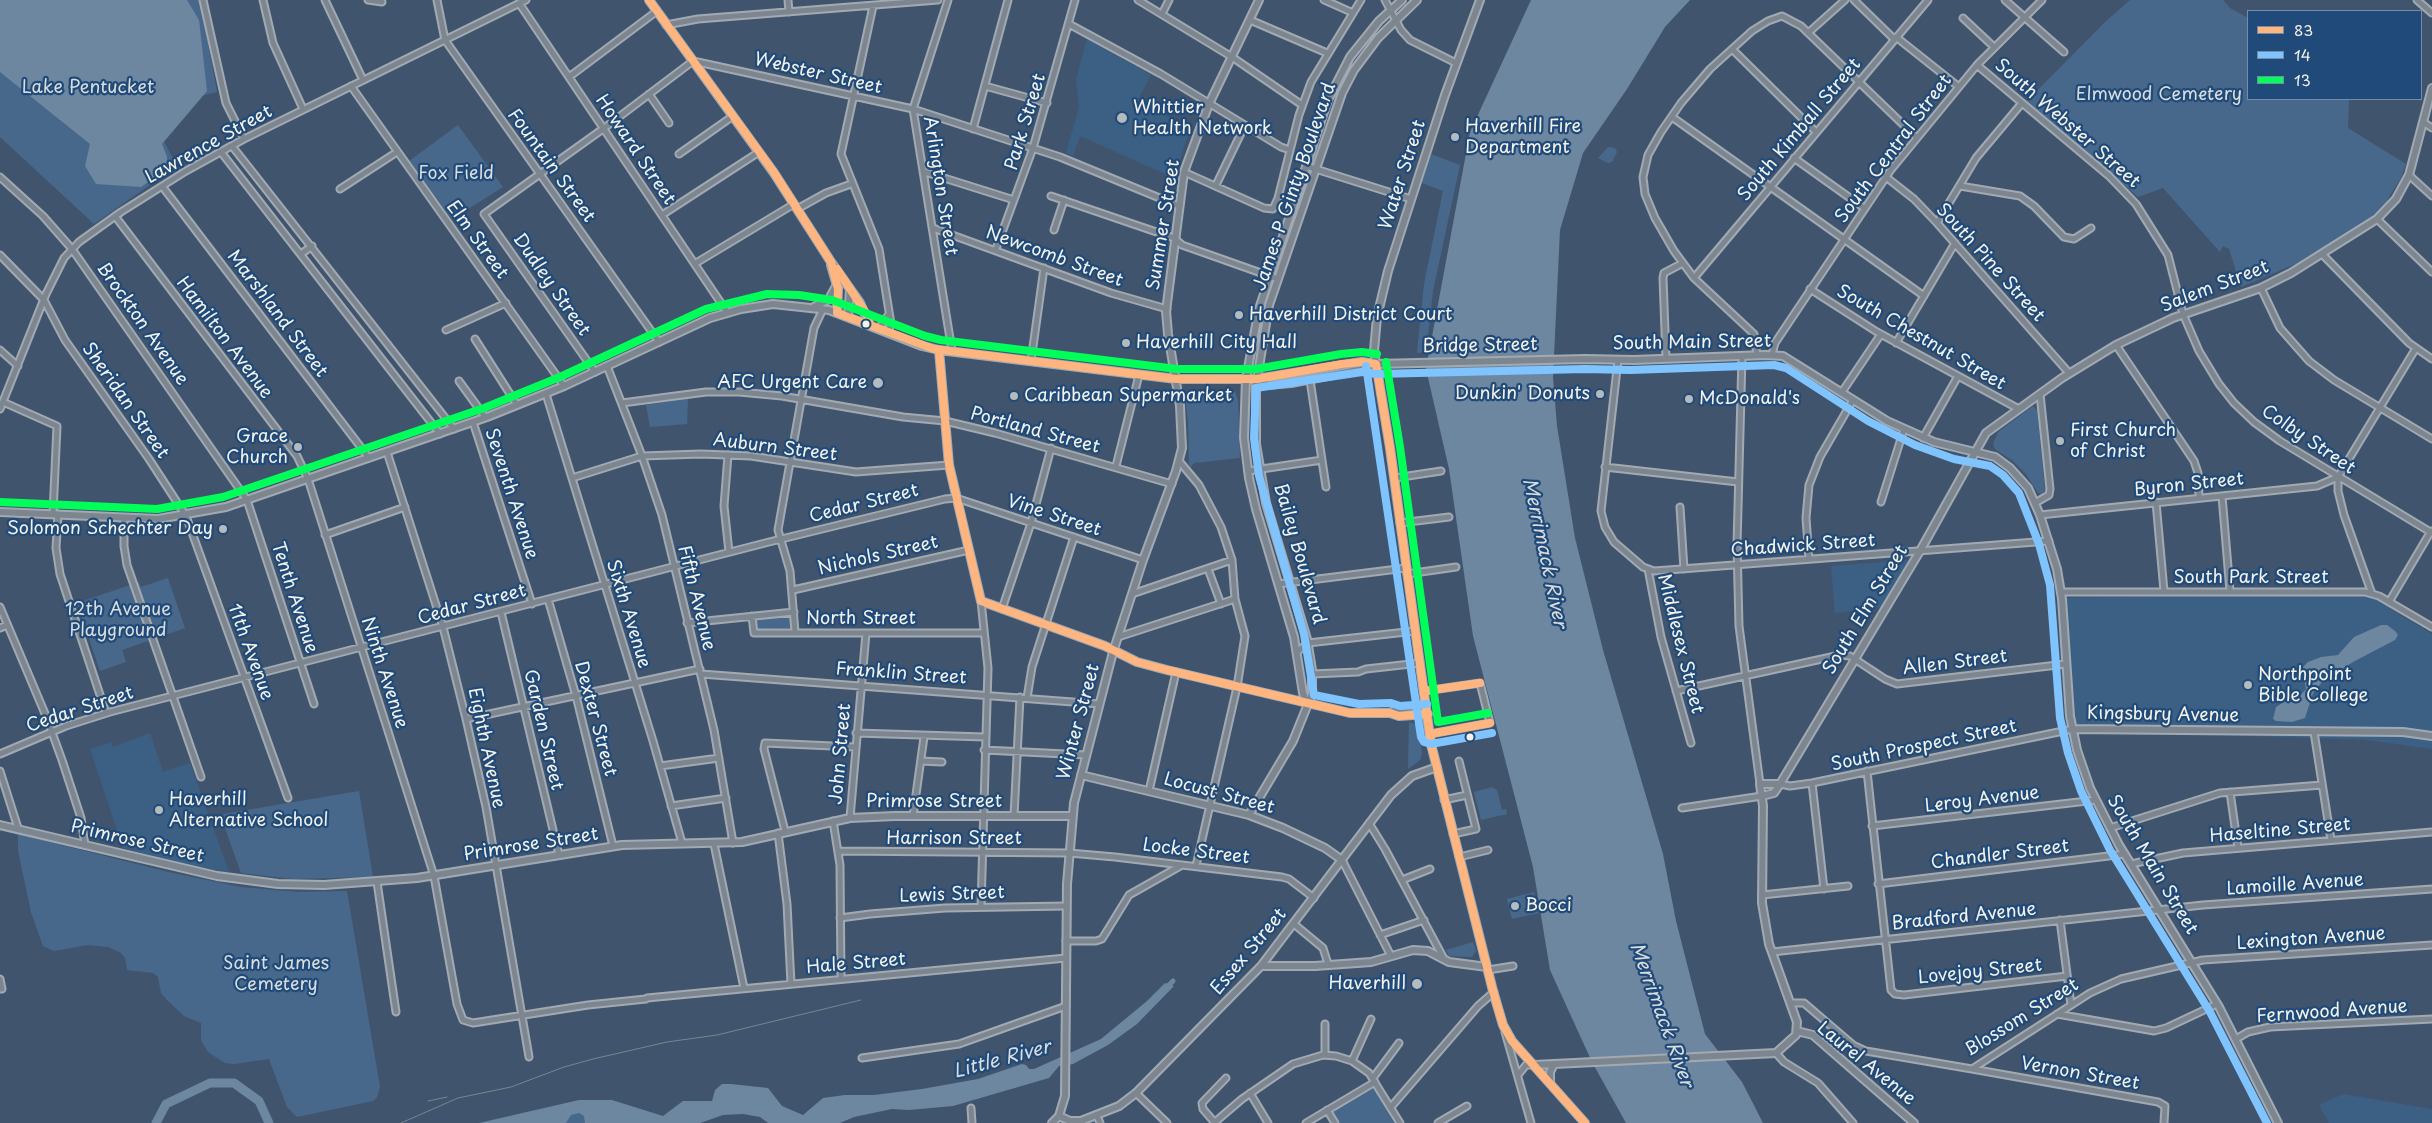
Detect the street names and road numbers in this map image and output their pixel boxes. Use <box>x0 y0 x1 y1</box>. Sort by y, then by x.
street label: Webster Street <box>752 49 884 99</box>
street label: South Kimball Street <box>1734 54 1866 206</box>
street label: South Webster Street <box>1990 55 2144 193</box>
street label: Park Street <box>1001 71 1051 173</box>
street label: South Central Street <box>1831 71 1957 227</box>
street label: James P Ginty Boulevard <box>1249 80 1341 294</box>
street label: Howard Street <box>590 91 680 209</box>
street label: Lawrence Street <box>142 101 276 189</box>
street label: Fountain Street <box>503 105 599 227</box>
street label: Arlington Street <box>918 115 962 257</box>
street label: Water Street <box>1375 117 1431 233</box>
street label: Summer Street <box>1143 158 1185 292</box>
street label: Elm Street <box>441 197 513 283</box>
street label: South Pine Street <box>1931 199 2049 327</box>
street label: Newcomb Street <box>982 222 1126 292</box>
street label: Dudley Street <box>508 230 594 340</box>
street label: Marshland Street <box>222 246 332 382</box>
street label: Salem Street <box>2158 257 2272 317</box>
street label: Brockton Avenue <box>92 258 192 390</box>
street label: Hamilton Avenue <box>171 273 277 403</box>
street label: South Chestnut Street <box>1833 281 2009 395</box>
street label: South Main Street <box>1613 331 1771 355</box>
street label: Bridge Street <box>1422 334 1538 358</box>
street label: Sheridan Street <box>77 339 173 463</box>
street label: Colby Street <box>2257 401 2359 479</box>
street label: Portland Street <box>968 403 1102 459</box>
street label: Seventh Avenue <box>480 426 542 562</box>
street label: Auburn Street <box>712 430 838 466</box>
street label: Byron Street <box>2133 468 2245 502</box>
street label: Cedar Street <box>807 480 921 528</box>
street label: Bailey Boulevard <box>1269 481 1329 627</box>
street label: Vine Street <box>1004 491 1104 541</box>
street label: Chadwick Street <box>1730 530 1876 562</box>
street label: Nichols Street <box>816 532 940 580</box>
street label: Tenth Avenue <box>266 540 322 656</box>
street label: South Elm Street <box>1819 541 1913 679</box>
street label: Fifth Avenue <box>672 543 720 653</box>
street label: Sixth Avenue <box>601 557 655 671</box>
street label: South Park Street <box>2173 567 2329 589</box>
street label: Middlesex Street <box>1652 572 1708 716</box>
street label: Cedar Street <box>415 580 529 630</box>
street label: 11th Avenue <box>223 601 277 703</box>
street label: North Street <box>806 608 916 630</box>
street label: Ninth Avenue <box>356 615 412 731</box>
street label: Allen Street <box>1902 646 2008 680</box>
street label: Dexter Street <box>569 659 621 779</box>
street label: Franklin Street <box>835 659 967 689</box>
street label: Winter Street <box>1053 662 1105 782</box>
street label: Garden Street <box>519 667 567 793</box>
street label: Cedar Street <box>24 682 136 738</box>
street label: Eighth Avenue <box>463 686 509 810</box>
street label: John Street <box>826 703 856 805</box>
street label: Kingsbury Avenue <box>2087 703 2239 727</box>
street label: South Prospect Street <box>1829 716 2019 776</box>
street label: Locust Street <box>1161 769 1277 819</box>
street label: Leroy Avenue <box>1924 782 2040 818</box>
street label: Primrose Street <box>866 791 1002 813</box>
street label: South Main Street <box>2102 792 2202 938</box>
street label: Haseltine Street <box>2209 814 2351 848</box>
street label: Primrose Street <box>68 816 206 868</box>
street label: Primrose Street <box>462 824 600 866</box>
street label: Harrison Street <box>886 828 1022 850</box>
street label: Locke Street <box>1141 835 1251 869</box>
street label: Chandler Street <box>1930 836 2070 874</box>
street label: Lamoille Avenue <box>2226 869 2364 901</box>
street label: Lewis Street <box>899 882 1005 908</box>
street label: Bradford Avenue <box>1891 899 2037 935</box>
street label: Essex Street <box>1207 904 1291 1000</box>
street label: Lexington Avenue <box>2236 923 2386 955</box>
street label: Hale Street <box>805 949 907 979</box>
street label: Lovejoy Street <box>1917 955 2043 989</box>
street label: Blossom Street <box>1961 974 2083 1062</box>
street label: Fernwood Avenue <box>2256 996 2408 1028</box>
street label: Laurel Avenue <box>1812 1018 1920 1110</box>
street label: Vernon Street <box>2019 1053 2141 1095</box>

